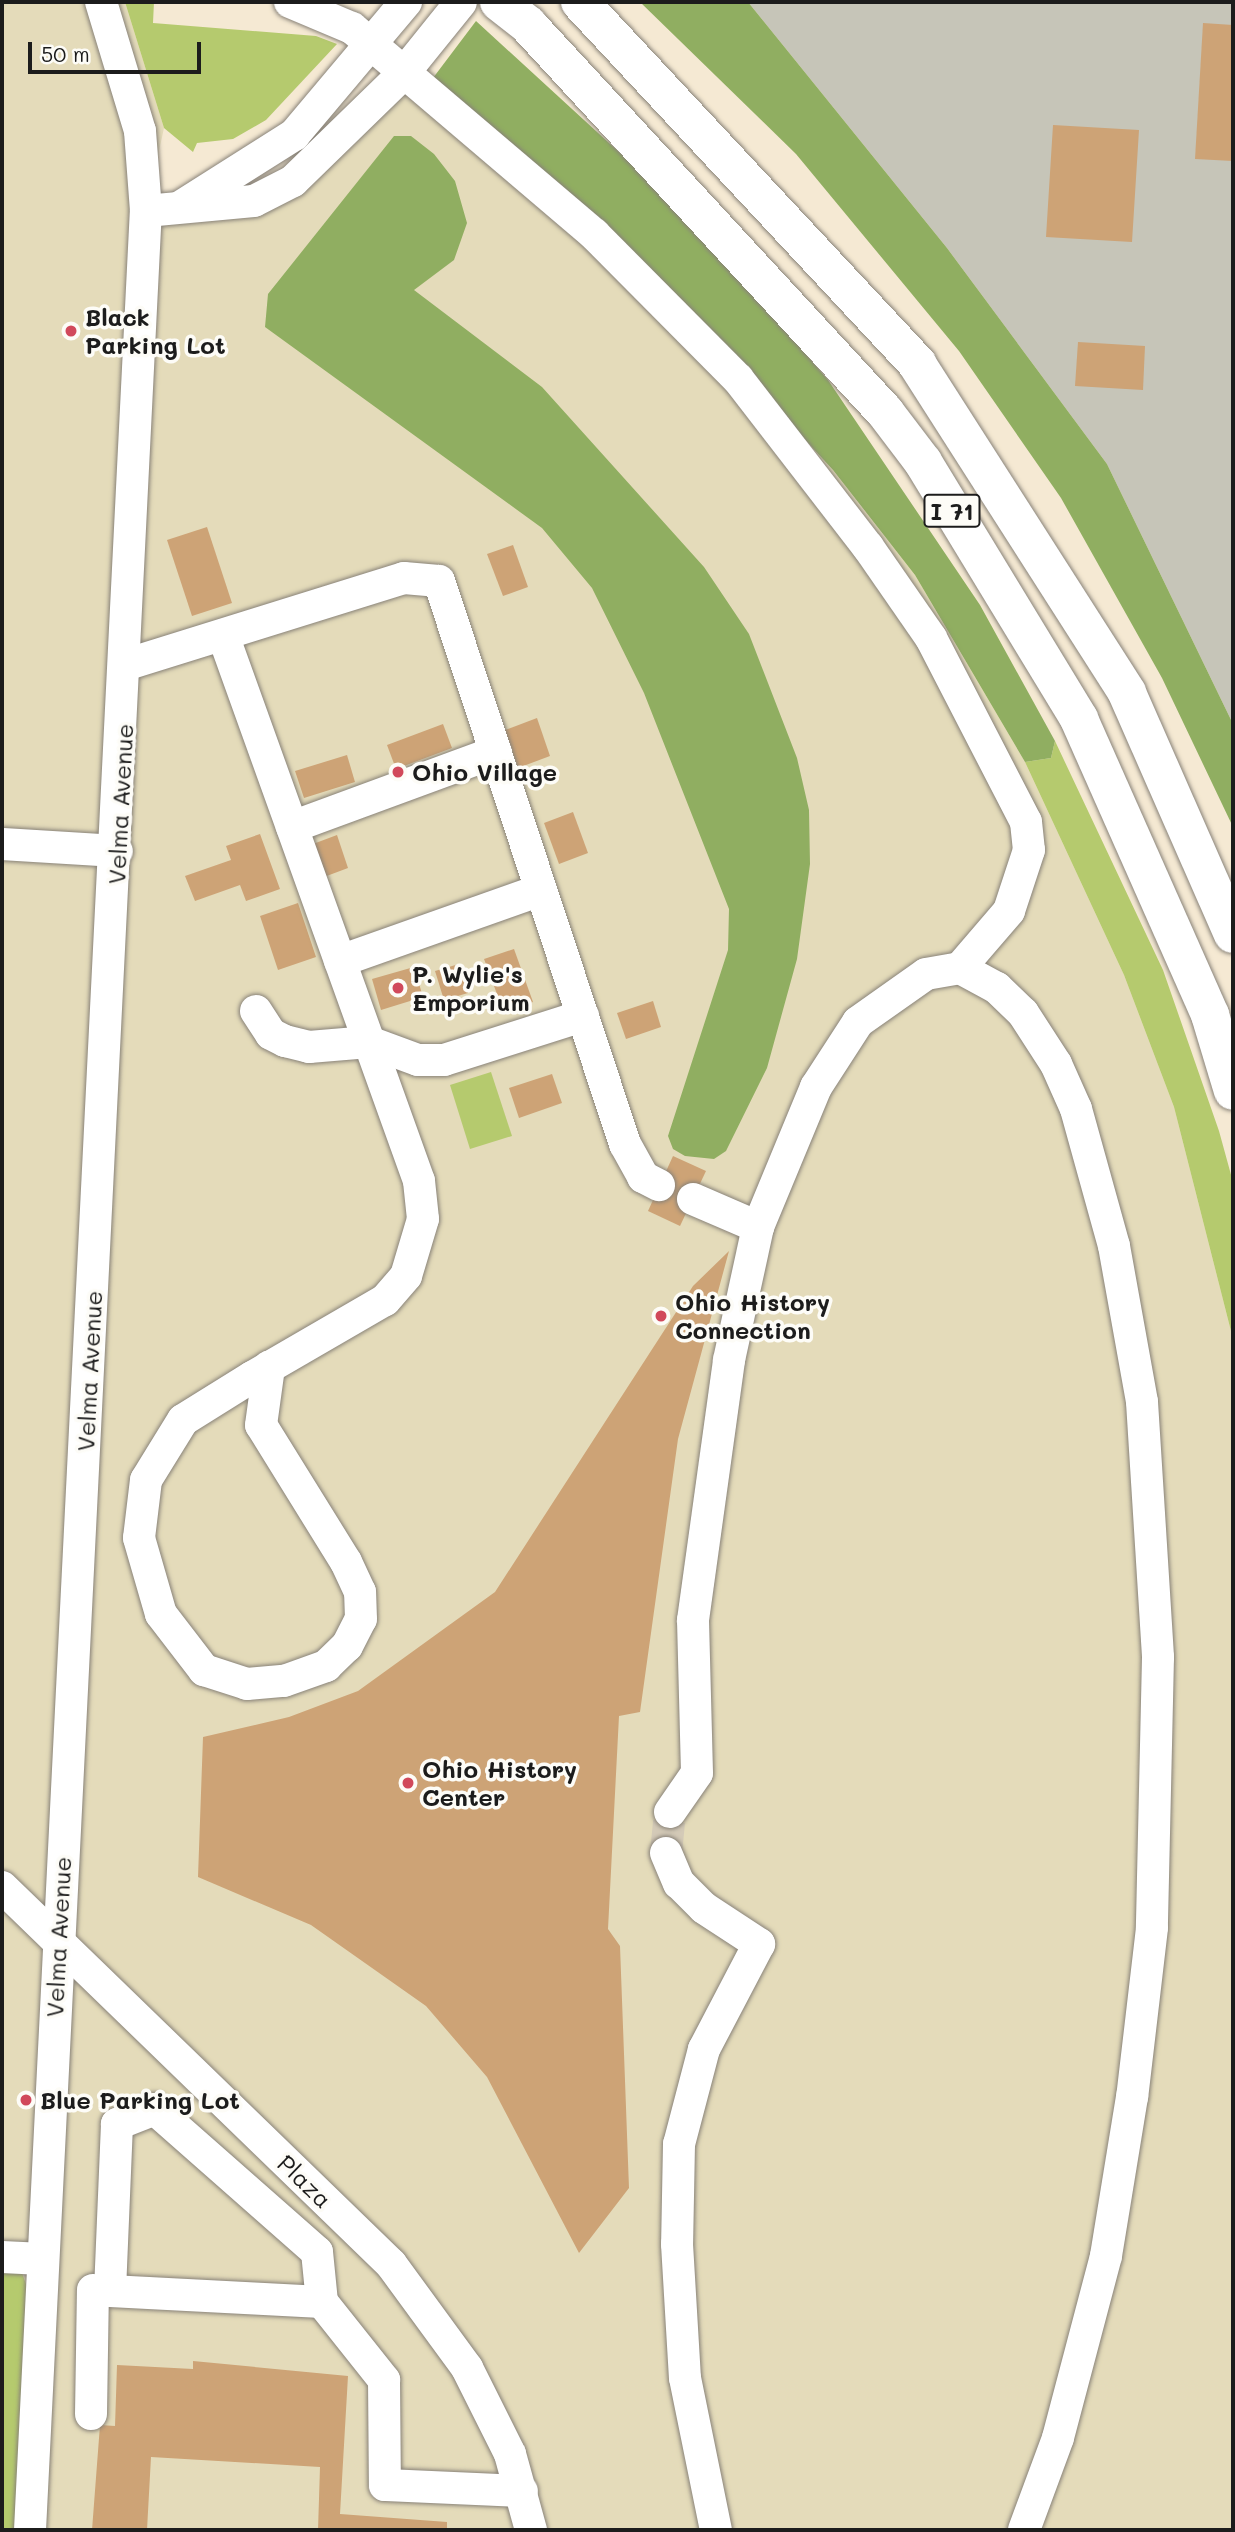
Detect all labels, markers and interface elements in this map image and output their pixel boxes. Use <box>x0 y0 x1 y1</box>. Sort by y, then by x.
scale bar <box>32 28 205 72</box>
text: 50 m <box>41 40 90 67</box>
place label: Black Parking Lot <box>85 303 226 359</box>
marker: Black Parking Lot <box>63 323 79 339</box>
road number: I 71 <box>922 491 982 530</box>
street label: Velma Avenue <box>101 723 139 885</box>
place label: Ohio Village <box>412 758 557 786</box>
marker: Ohio Village <box>390 764 406 780</box>
place label: P. Wylie's Emporium <box>412 960 530 1016</box>
marker: P. Wylie's Emporium <box>390 980 406 996</box>
place label: Ohio History Connection <box>675 1288 830 1344</box>
street label: Velma Avenue <box>70 1290 108 1452</box>
marker: Ohio History Connection <box>653 1308 669 1324</box>
place label: Ohio History Center <box>422 1755 577 1811</box>
marker: Ohio History Center <box>400 1775 416 1791</box>
street label: Velma Avenue <box>39 1856 77 2018</box>
place label: Blue Parking Lot <box>40 2086 240 2114</box>
marker: Blue Parking Lot <box>18 2092 34 2108</box>
street label: Plaza <box>272 2148 338 2214</box>

